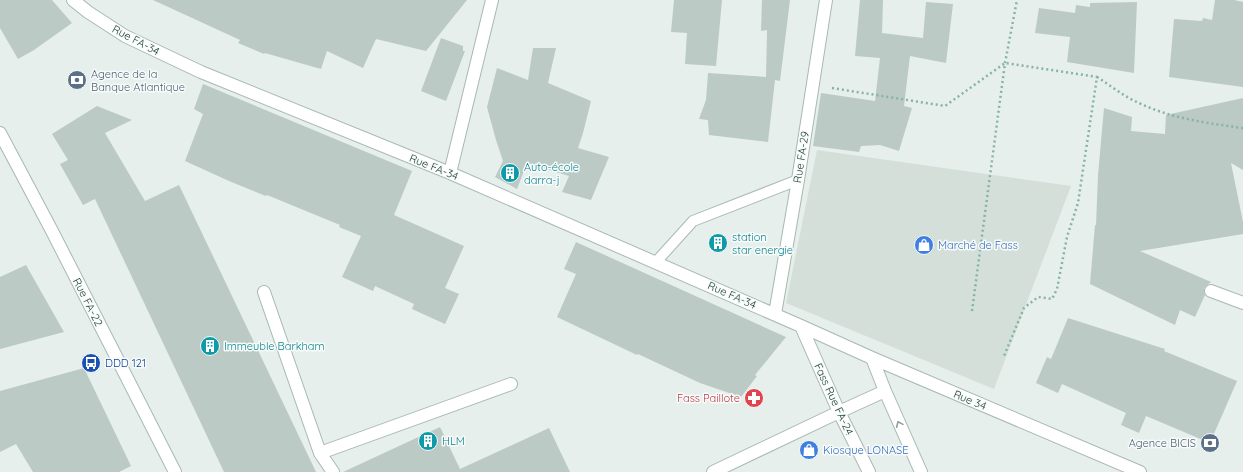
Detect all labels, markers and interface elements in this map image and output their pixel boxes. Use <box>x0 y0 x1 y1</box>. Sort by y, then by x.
street label: Rue FA-34 <box>110 22 162 58</box>
place label: Agence de la Banque Atlantique <box>91 67 185 94</box>
bank icon: Agence de la Banque Atlantique <box>66 69 88 91</box>
street label: Rue FA-29 <box>790 130 812 184</box>
street label: Rue FA-34 <box>407 151 461 183</box>
place label: Auto-école darra-j <box>524 160 579 187</box>
building icon: Auto-école darra-j <box>499 162 521 184</box>
place label: station star energie <box>732 230 793 257</box>
building icon: station star energie <box>707 232 729 254</box>
shop icon: Marché de Fass <box>913 234 935 256</box>
place label: Marché de Fass <box>938 238 1018 252</box>
street label: Rue FA-22 <box>70 276 106 328</box>
street label: Rue FA-34 <box>706 278 759 312</box>
building icon: Immeuble Barkham <box>199 335 221 357</box>
place label: Immeuble Barkham <box>224 339 324 353</box>
bus stop icon: DDD 121 <box>80 352 102 374</box>
place label: DDD 121 <box>105 356 146 370</box>
street label: Fass Rue FA-24 <box>811 361 857 437</box>
pharmacy icon: Fass Paillote <box>743 387 765 409</box>
street label: Rue 34 <box>951 387 989 413</box>
place label: Fass Paillote <box>677 391 740 405</box>
one-way arrow <box>896 420 904 427</box>
building icon: HLM <box>417 430 439 452</box>
bank icon: Agence BICIS <box>1199 432 1221 454</box>
place label: HLM <box>442 434 465 448</box>
place label: Agence BICIS <box>1129 436 1196 450</box>
shop icon: Kiosque LONASE <box>798 439 820 461</box>
place label: Kiosque LONASE <box>823 443 908 457</box>

